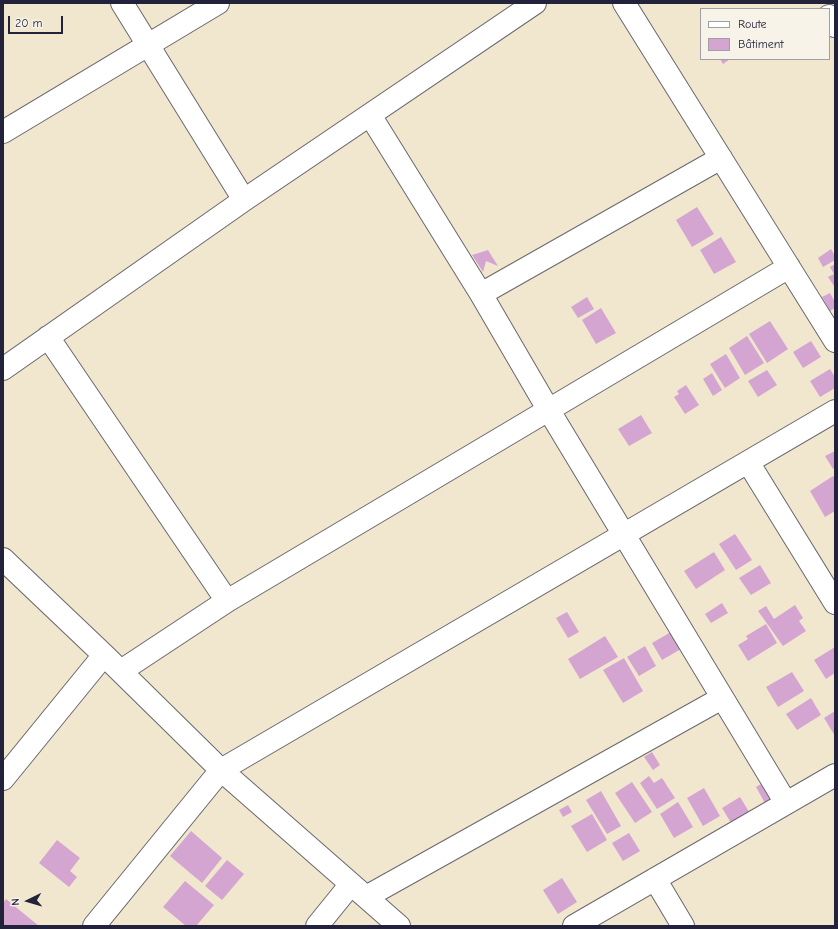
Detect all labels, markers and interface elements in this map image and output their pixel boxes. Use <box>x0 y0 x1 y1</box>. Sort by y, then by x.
scale bar <box>10 8 65 34</box>
legend <box>700 8 830 60</box>
text: 20 m <box>15 16 43 30</box>
text: Route <box>738 17 767 31</box>
text: Bâtiment <box>738 37 784 51</box>
north arrow <box>8 881 48 921</box>
text: N <box>9 898 22 906</box>

